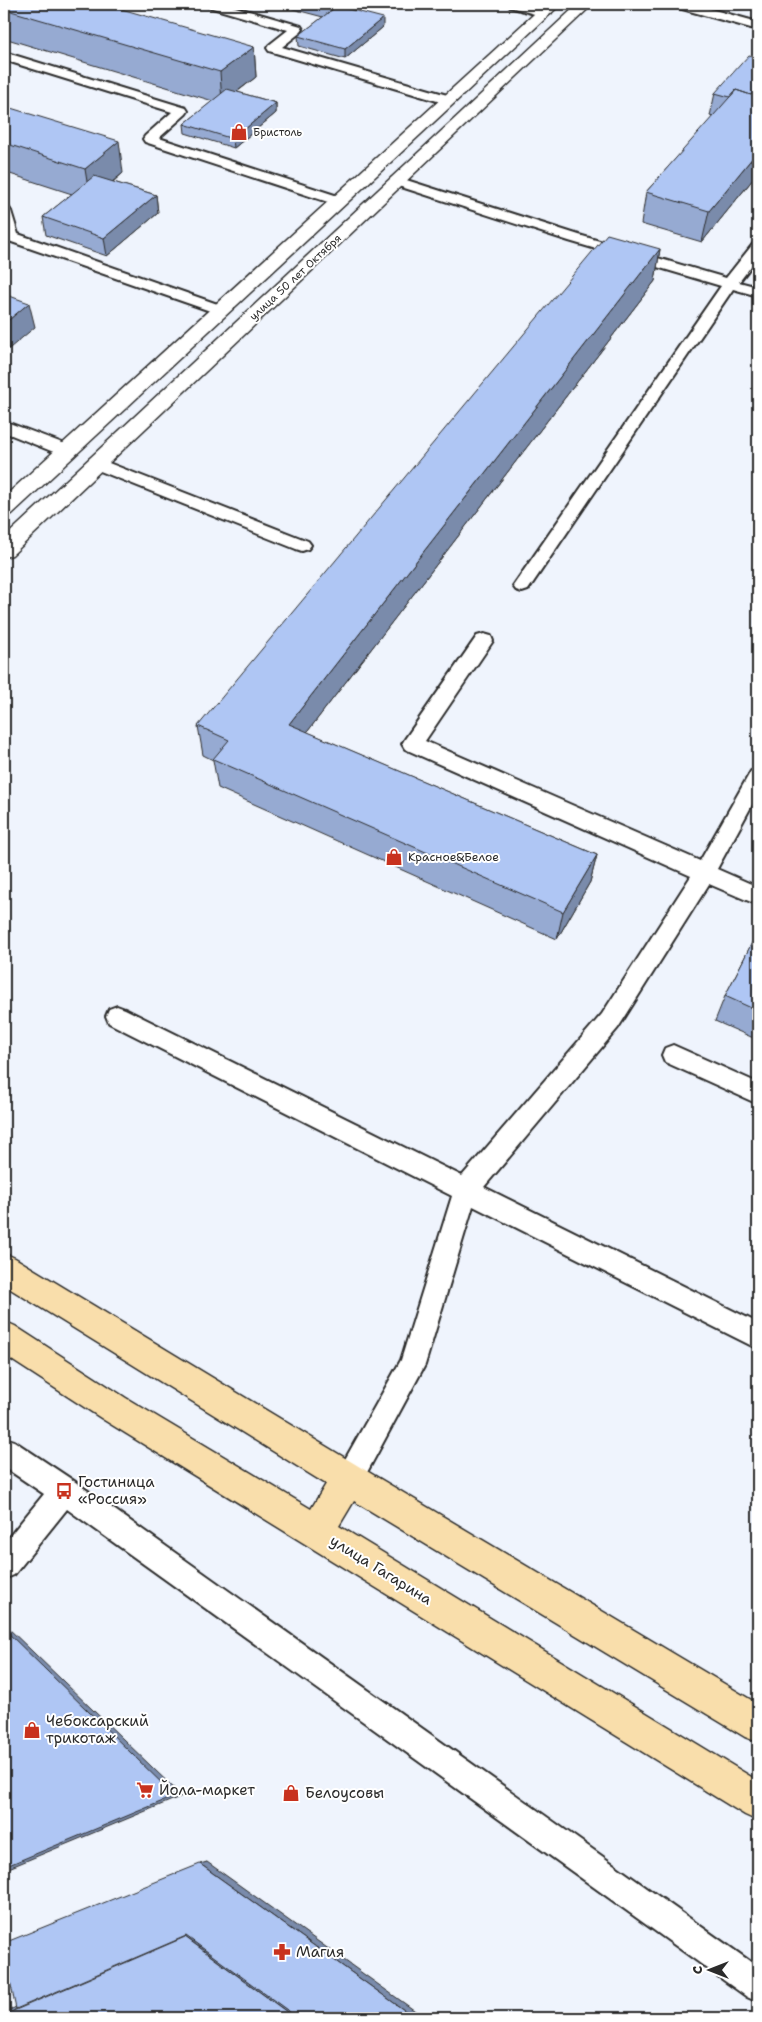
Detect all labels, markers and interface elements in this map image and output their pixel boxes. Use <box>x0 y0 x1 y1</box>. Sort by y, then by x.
shop icon: Бристоль <box>229 122 249 142</box>
place label: Бристоль <box>253 125 303 140</box>
street label: улица 50 лет Октября <box>246 231 345 324</box>
shop icon: Красное&Белое <box>384 847 404 867</box>
place label: Красное&Белое <box>408 849 499 865</box>
place label: Гостиница «Россия» <box>78 1472 155 1509</box>
bus stop icon: Гостиница «Россия» <box>54 1481 74 1501</box>
street label: улица Гагарина <box>326 1531 436 1610</box>
place label: Чебоксарский трикотаж <box>46 1711 149 1748</box>
shop icon: Чебоксарский трикотаж <box>22 1720 42 1740</box>
place label: Йола-маркет <box>159 1779 255 1800</box>
supermarket icon: Йола-маркет <box>135 1780 155 1800</box>
shop icon: Белоусовы <box>281 1783 301 1803</box>
place label: Белоусовы <box>305 1783 384 1803</box>
pharmacy icon: Магия <box>272 1942 292 1962</box>
place label: Магия <box>296 1942 344 1962</box>
north arrow <box>684 1944 734 1994</box>
text: С <box>688 1966 706 1974</box>

